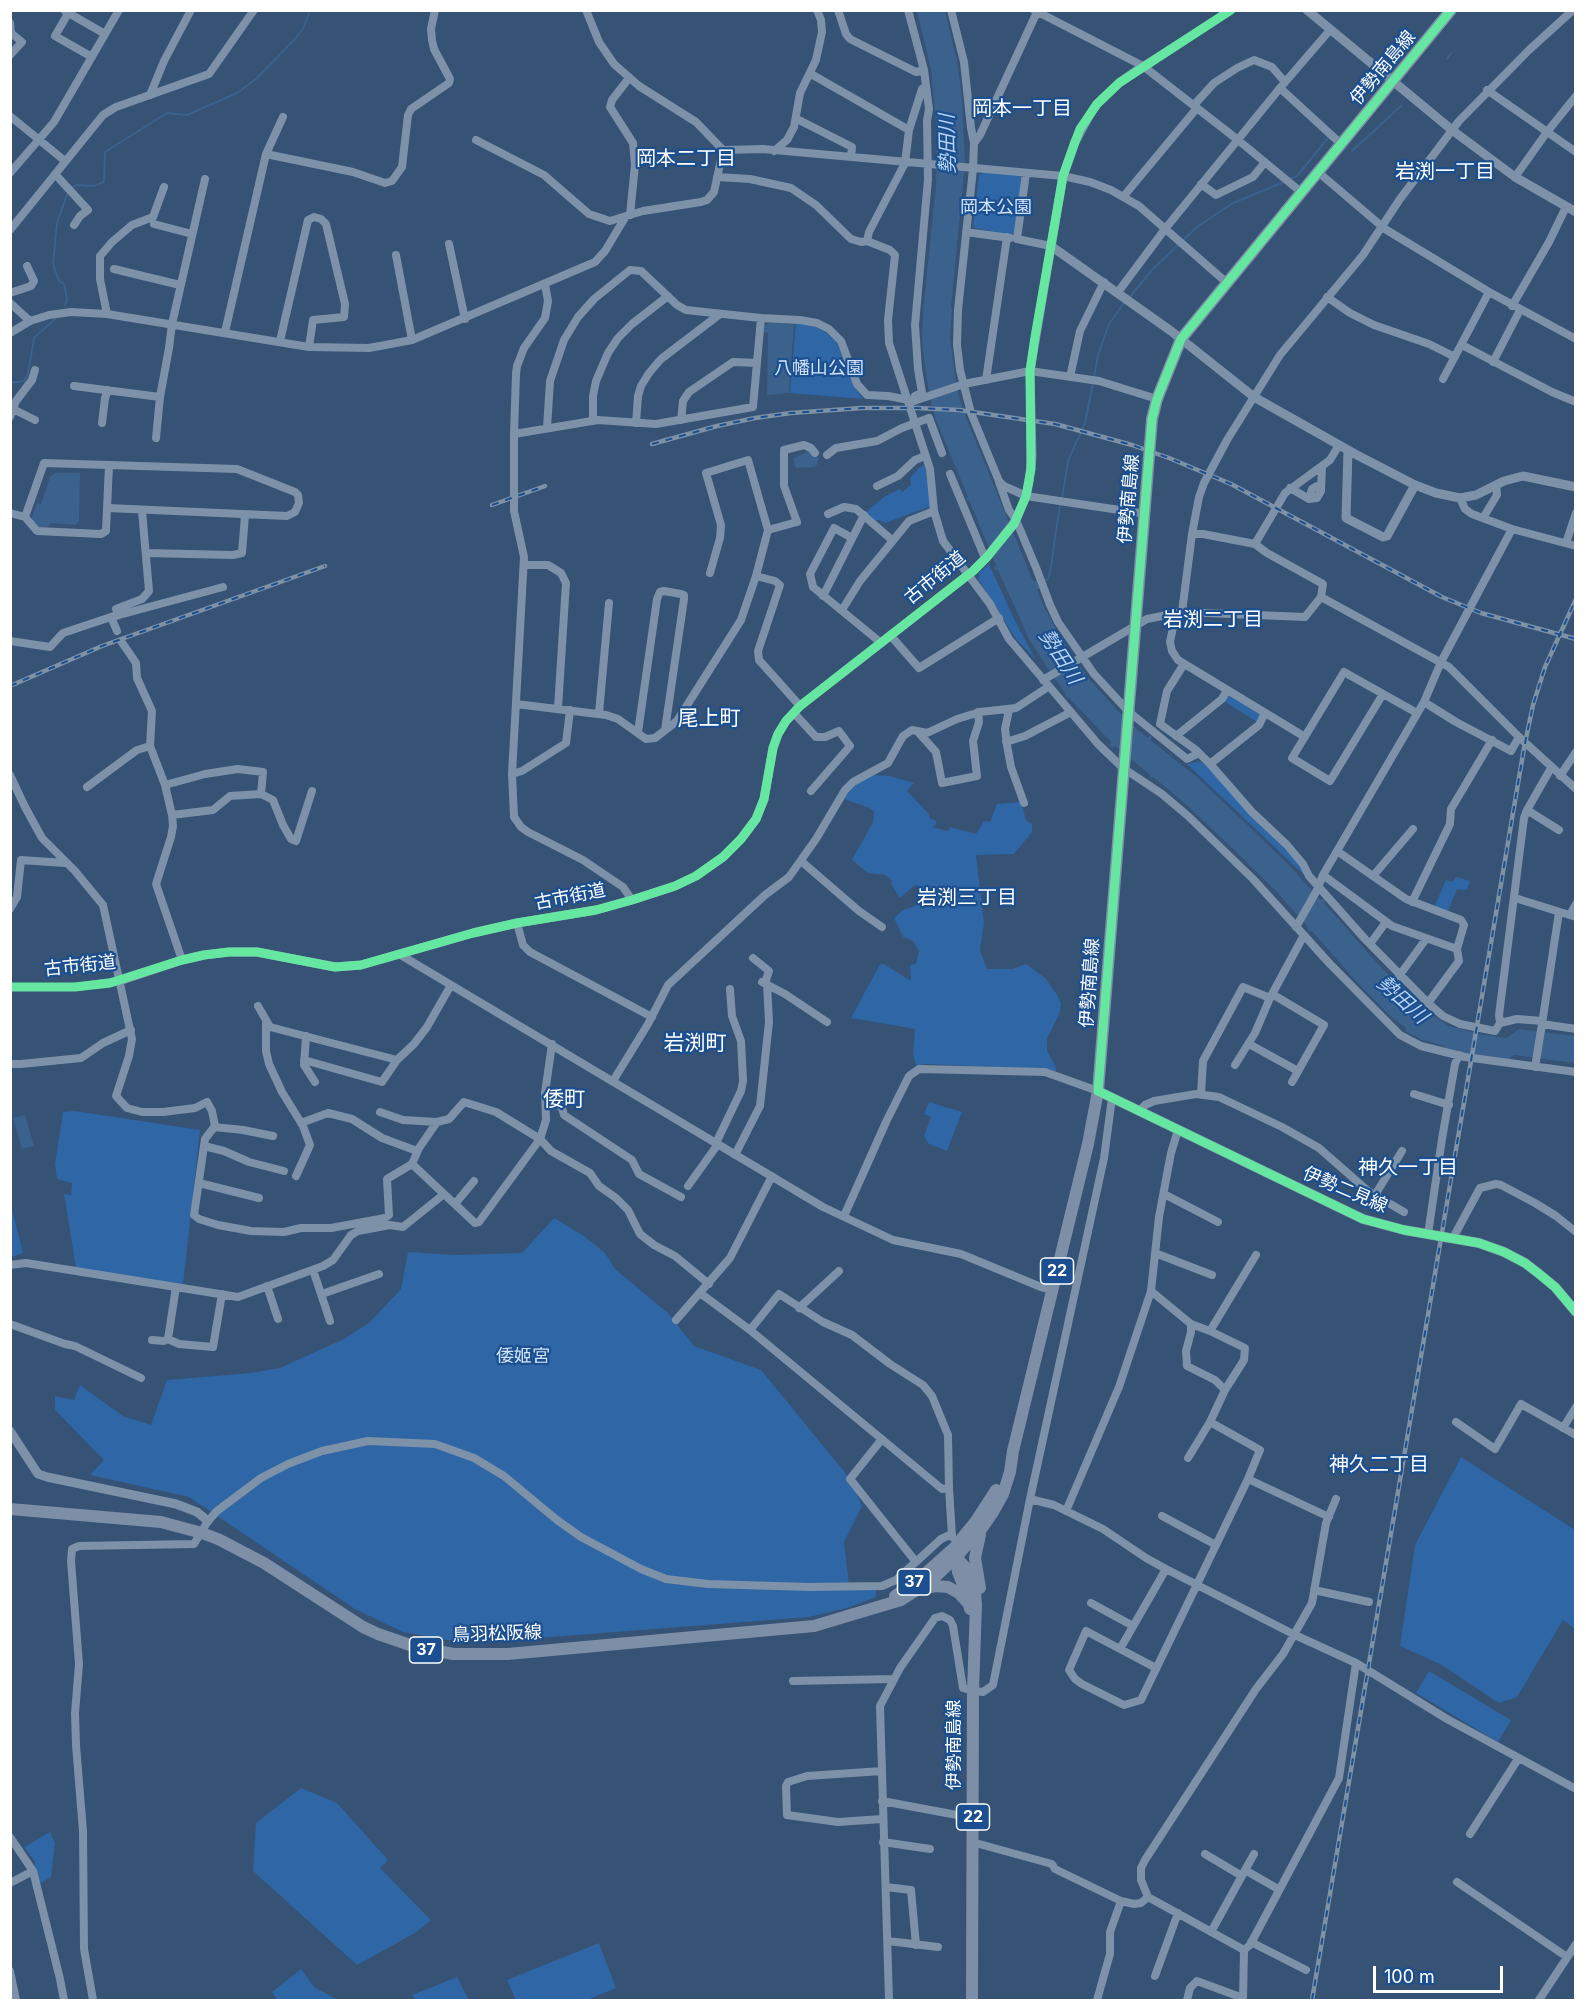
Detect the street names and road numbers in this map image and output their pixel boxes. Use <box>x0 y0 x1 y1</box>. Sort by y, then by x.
street label: 伊勢南島線 <box>1346 27 1420 109</box>
street label: 伊勢南島線 <box>1114 453 1144 545</box>
street label: 古市街道 <box>900 547 970 609</box>
street label: 古市街道 <box>533 880 607 914</box>
street label: 伊勢南島線 <box>1076 937 1104 1029</box>
street label: 古市街道 <box>43 951 117 981</box>
street label: 伊勢二見線 <box>1299 1162 1391 1218</box>
road number: 22 <box>1040 1258 1074 1284</box>
road number: 37 <box>898 1569 930 1595</box>
street label: 鳥羽松阪線 <box>452 1622 542 1646</box>
road number: 37 <box>410 1637 442 1663</box>
street label: 伊勢南島線 <box>944 1700 966 1790</box>
road number: 22 <box>956 1804 990 1830</box>

